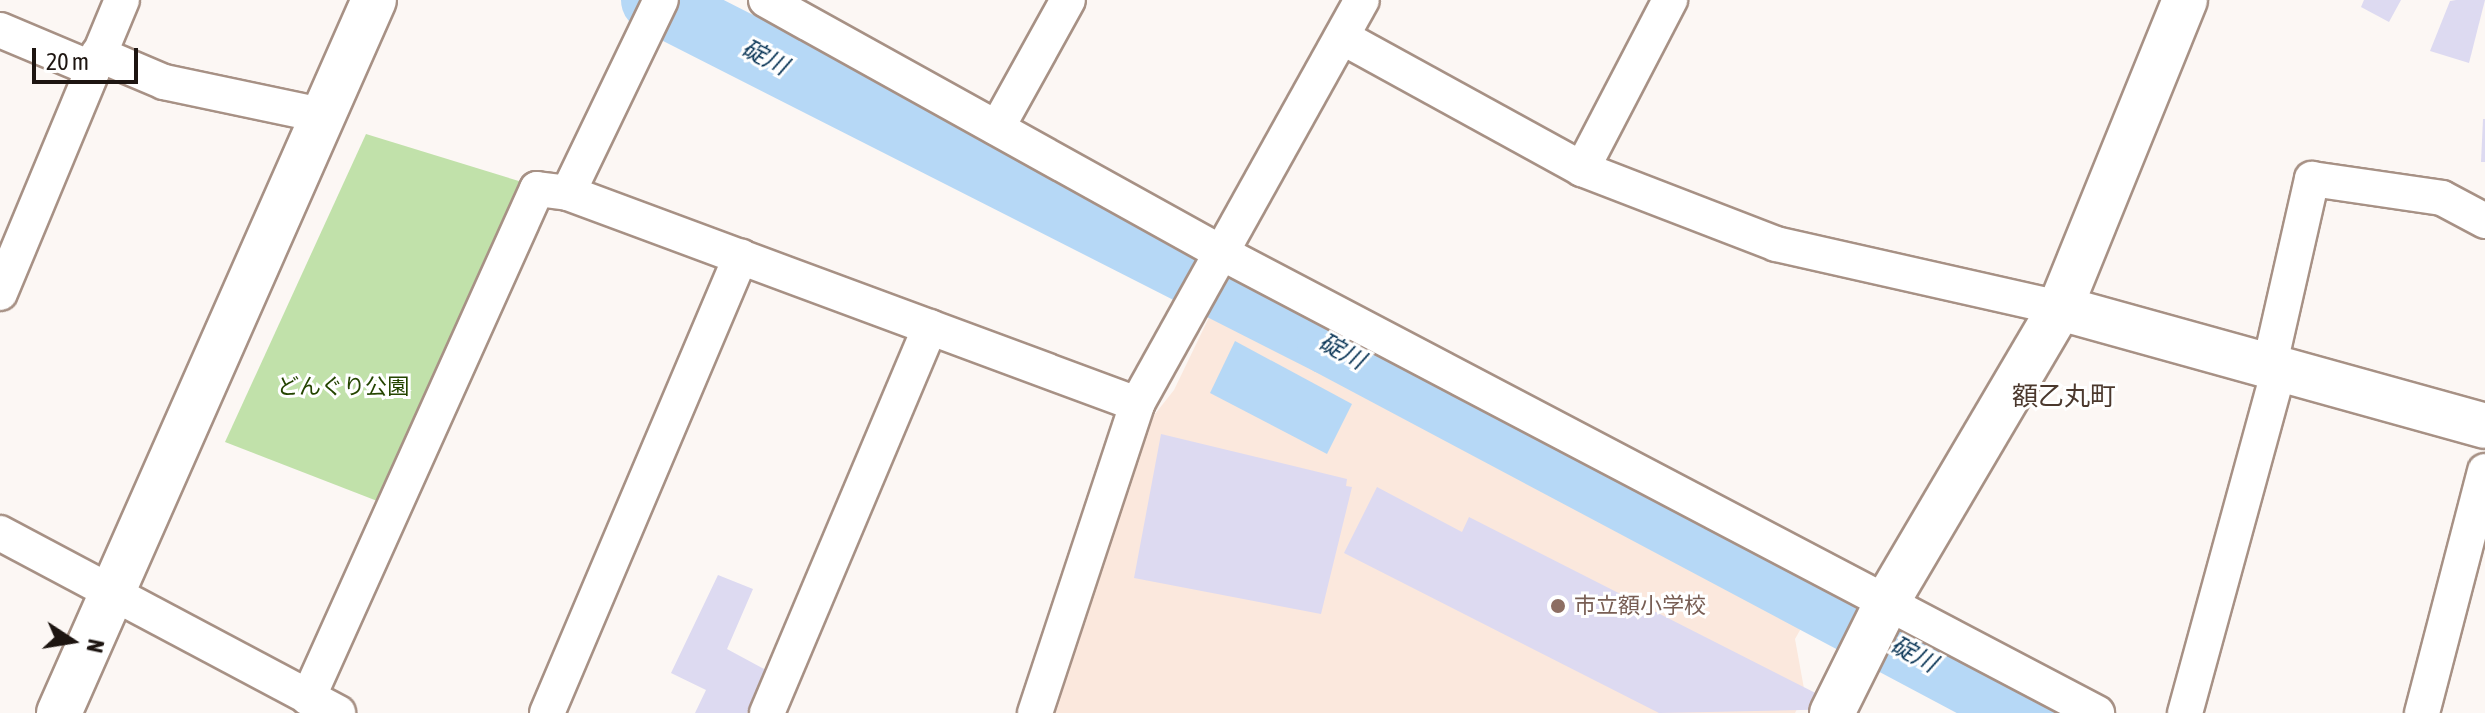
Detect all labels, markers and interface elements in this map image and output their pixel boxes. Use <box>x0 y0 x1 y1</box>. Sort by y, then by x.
scale bar <box>36 32 142 82</box>
water label: 碇川 <box>737 33 793 81</box>
text: 20 m <box>46 48 89 75</box>
water label: 碇川 <box>1314 327 1370 375</box>
park label: どんぐり公園 <box>277 374 409 400</box>
district label: 額乙丸町 <box>2012 381 2116 413</box>
place label: 市立額小学校 <box>1574 593 1706 619</box>
marker: 市立額小学校 <box>1549 597 1567 615</box>
north arrow <box>32 601 112 681</box>
water label: 碇川 <box>1886 630 1942 678</box>
text: N <box>81 637 110 655</box>

